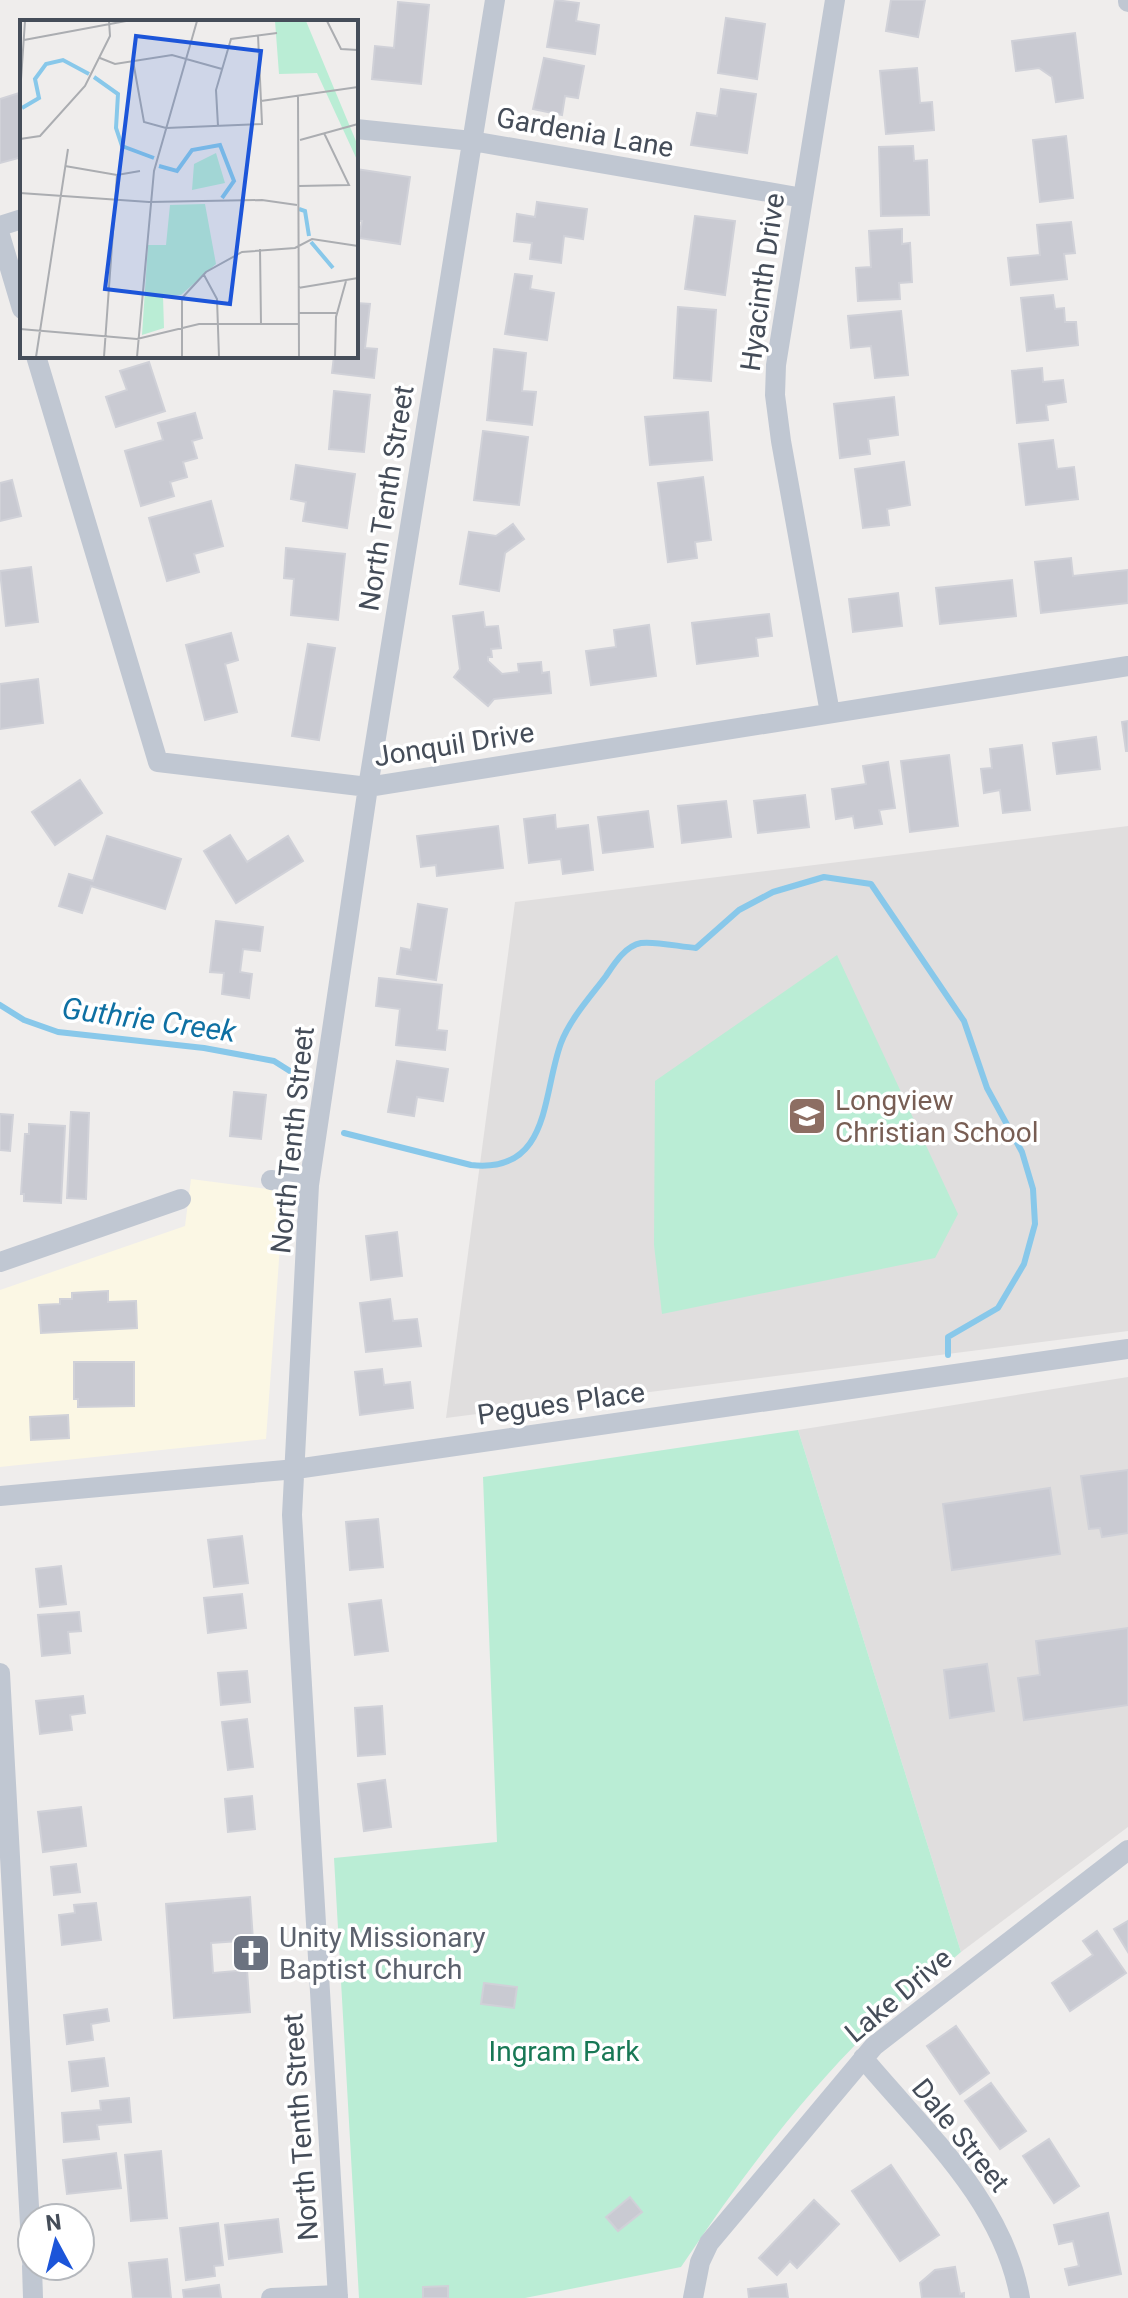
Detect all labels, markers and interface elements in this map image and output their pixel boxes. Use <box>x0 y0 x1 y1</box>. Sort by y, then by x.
inset map <box>20 20 358 358</box>
street label: Gardenia Lane <box>494 101 676 164</box>
street label: Hyacinth Drive <box>734 191 791 373</box>
street label: North Tenth Street <box>352 383 421 613</box>
street label: Jonquil Drive <box>372 716 537 773</box>
water label: Guthrie Creek <box>60 990 240 1049</box>
street label: North Tenth Street <box>264 1025 321 1255</box>
place label: Longview Christian School <box>835 1084 1038 1149</box>
school or university icon: Longview Christian School <box>786 1095 828 1137</box>
street label: Pegues Place <box>475 1375 647 1432</box>
place label: Unity Missionary Baptist Church <box>279 1921 485 1986</box>
church icon: Unity Missionary Baptist Church <box>230 1932 272 1974</box>
street label: Lake Drive <box>838 1941 958 2049</box>
street label: North Tenth Street <box>276 2012 325 2242</box>
park label: Ingram Park <box>489 2035 640 2068</box>
street label: Dale Street <box>905 2072 1016 2199</box>
north arrow <box>16 2202 96 2282</box>
text: N <box>44 2209 63 2236</box>

